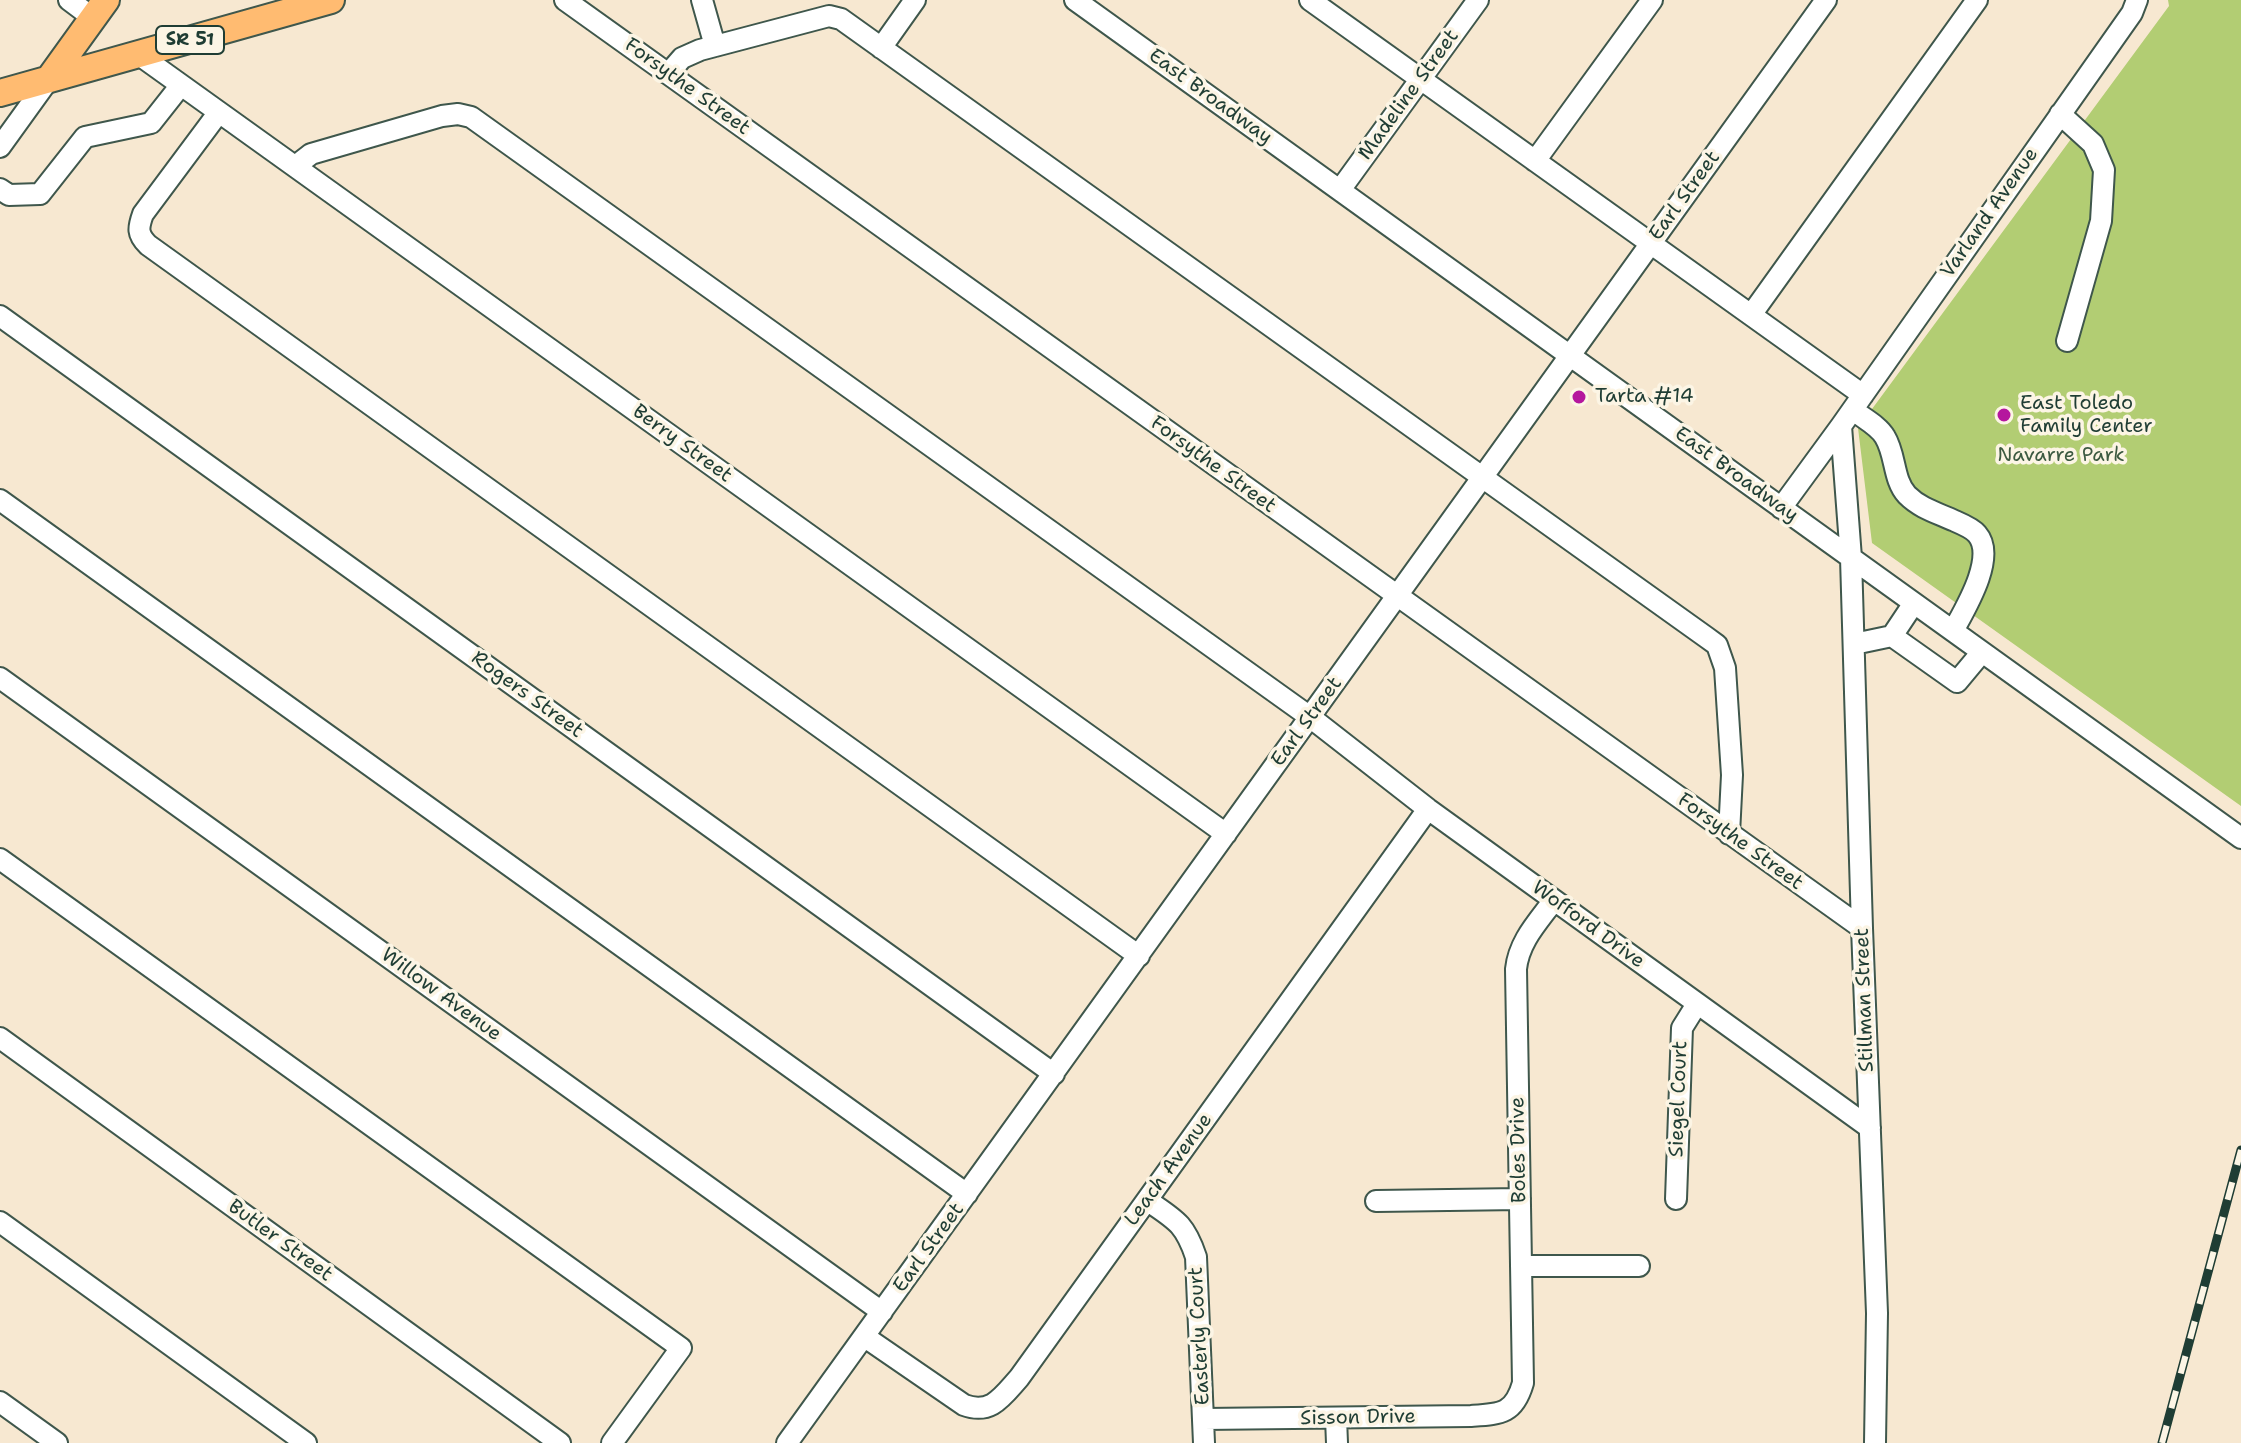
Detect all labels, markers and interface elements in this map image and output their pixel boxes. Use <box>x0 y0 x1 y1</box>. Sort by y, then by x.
street label: Madeline Street <box>1354 25 1464 165</box>
road number: SR 51 <box>156 26 224 54</box>
street label: Forsythe Street <box>620 33 754 141</box>
street label: East Broadway <box>1143 44 1277 150</box>
street label: Varland Avenue <box>1936 143 2044 283</box>
street label: Earl Street <box>1644 147 1726 245</box>
place label: Tarta #14 <box>1595 385 1694 409</box>
marker: Tarta #14 <box>1570 388 1588 406</box>
place label: East Toledo Family Center <box>2020 392 2153 439</box>
street label: Berry Street <box>627 400 737 488</box>
marker: East Toledo Family Center <box>1995 406 2013 424</box>
street label: Forsythe Street <box>1146 411 1280 519</box>
street label: East Broadway <box>1669 422 1803 528</box>
park label: Navarre Park <box>1997 444 2125 468</box>
street label: Rogers Street <box>466 646 588 744</box>
street label: Earl Street <box>1266 673 1348 771</box>
street label: Forsythe Street <box>1673 788 1807 896</box>
street label: Wofford Drive <box>1527 876 1649 974</box>
street label: Stillman Street <box>1850 927 1880 1073</box>
street label: Willow Avenue <box>376 943 506 1047</box>
street label: Siegel Court <box>1665 1040 1693 1158</box>
street label: Boles Drive <box>1506 1097 1532 1203</box>
street label: Leach Avenue <box>1120 1109 1218 1231</box>
street label: Butler Street <box>223 1195 337 1287</box>
street label: Earl Street <box>888 1199 970 1297</box>
street label: Easterly Court <box>1184 1266 1216 1406</box>
street label: Sisson Drive <box>1300 1405 1416 1431</box>

